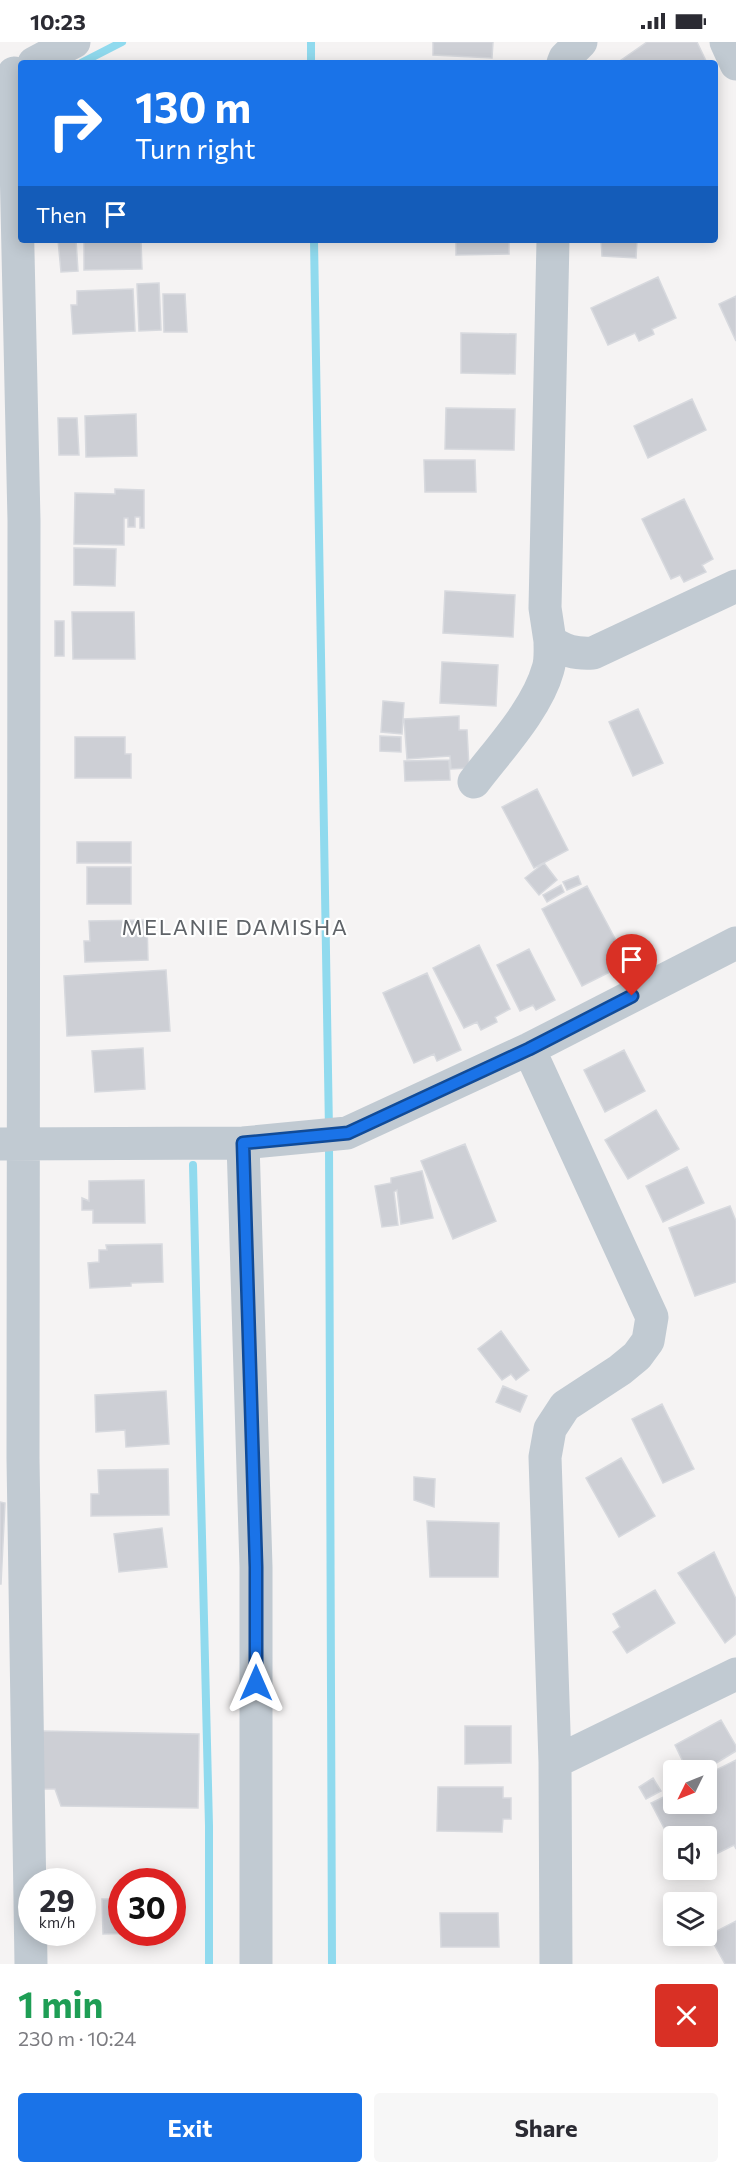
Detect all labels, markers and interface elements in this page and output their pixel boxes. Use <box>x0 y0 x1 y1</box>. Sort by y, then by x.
text: 10:23 <box>30 8 86 35</box>
text: 130 m <box>135 80 251 132</box>
icon: right <box>36 84 114 162</box>
text: Turn right <box>135 132 255 165</box>
icon: arrive <box>99 198 132 231</box>
text: Then <box>36 201 87 228</box>
district label: MELANIE DAMISHA <box>122 913 348 940</box>
pin <box>606 934 657 996</box>
icon: arrive <box>615 943 648 976</box>
position arrow <box>224 1651 288 1715</box>
north arrow <box>663 1760 717 1814</box>
map controls <box>663 1760 717 1946</box>
button: sound <box>663 1826 717 1880</box>
speed limit sign: 30 <box>108 1868 186 1946</box>
text: 29 <box>39 1881 75 1918</box>
button: layers <box>663 1892 717 1946</box>
text: km/h <box>39 1913 75 1931</box>
text: 1 min <box>18 1981 103 2025</box>
button: close <box>655 1984 718 2047</box>
text: 230 m · 10:24 <box>18 2026 136 2050</box>
button: Exit <box>18 2093 362 2162</box>
button: Share <box>374 2093 718 2162</box>

